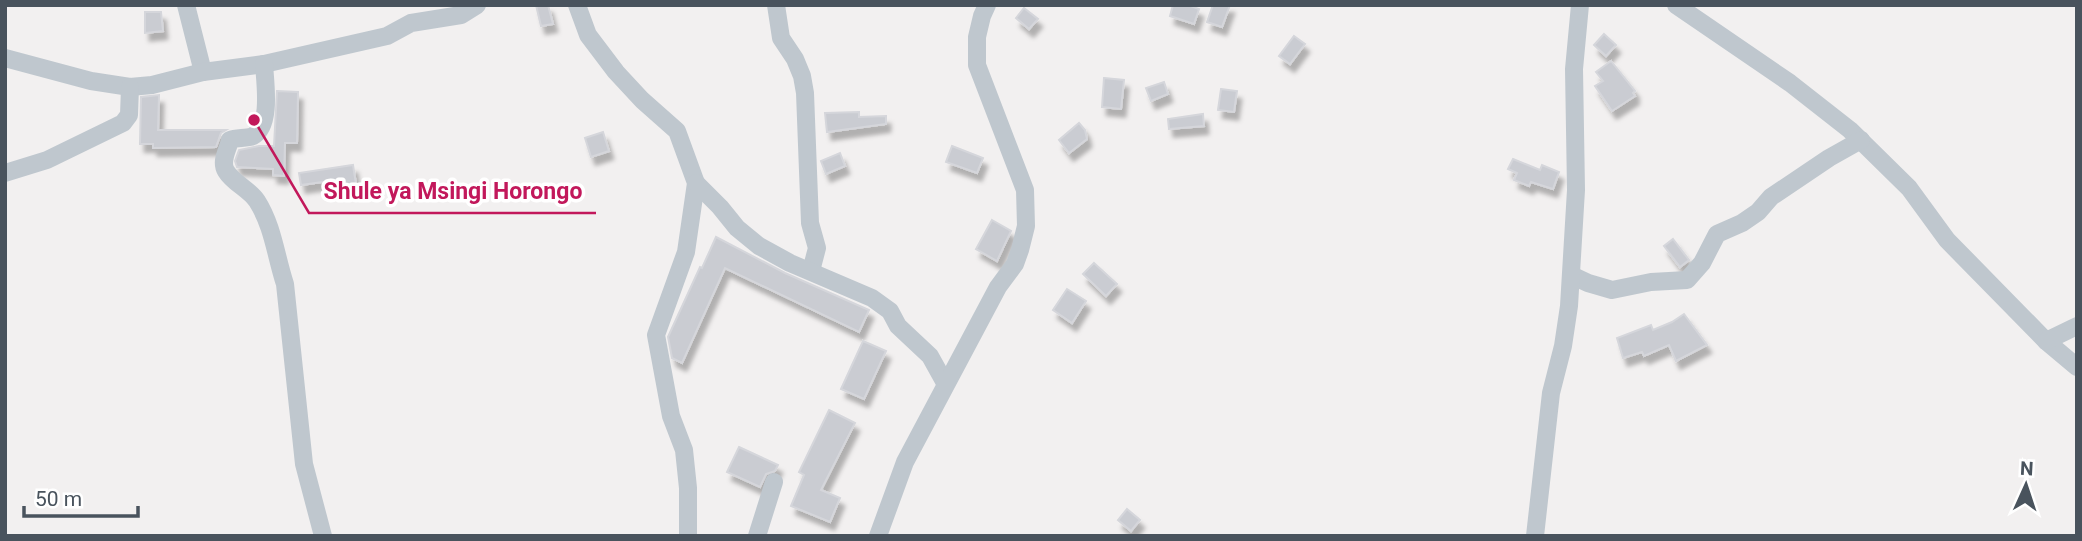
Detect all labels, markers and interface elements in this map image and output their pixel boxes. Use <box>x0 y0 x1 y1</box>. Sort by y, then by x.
callout: Shule ya Msingi Horongo <box>309 169 596 213</box>
text: Shule ya Msingi Horongo <box>324 178 582 205</box>
north arrow <box>1991 450 2061 520</box>
text: N <box>2020 457 2034 480</box>
scale bar <box>24 475 138 518</box>
text: 50 m <box>35 487 82 511</box>

